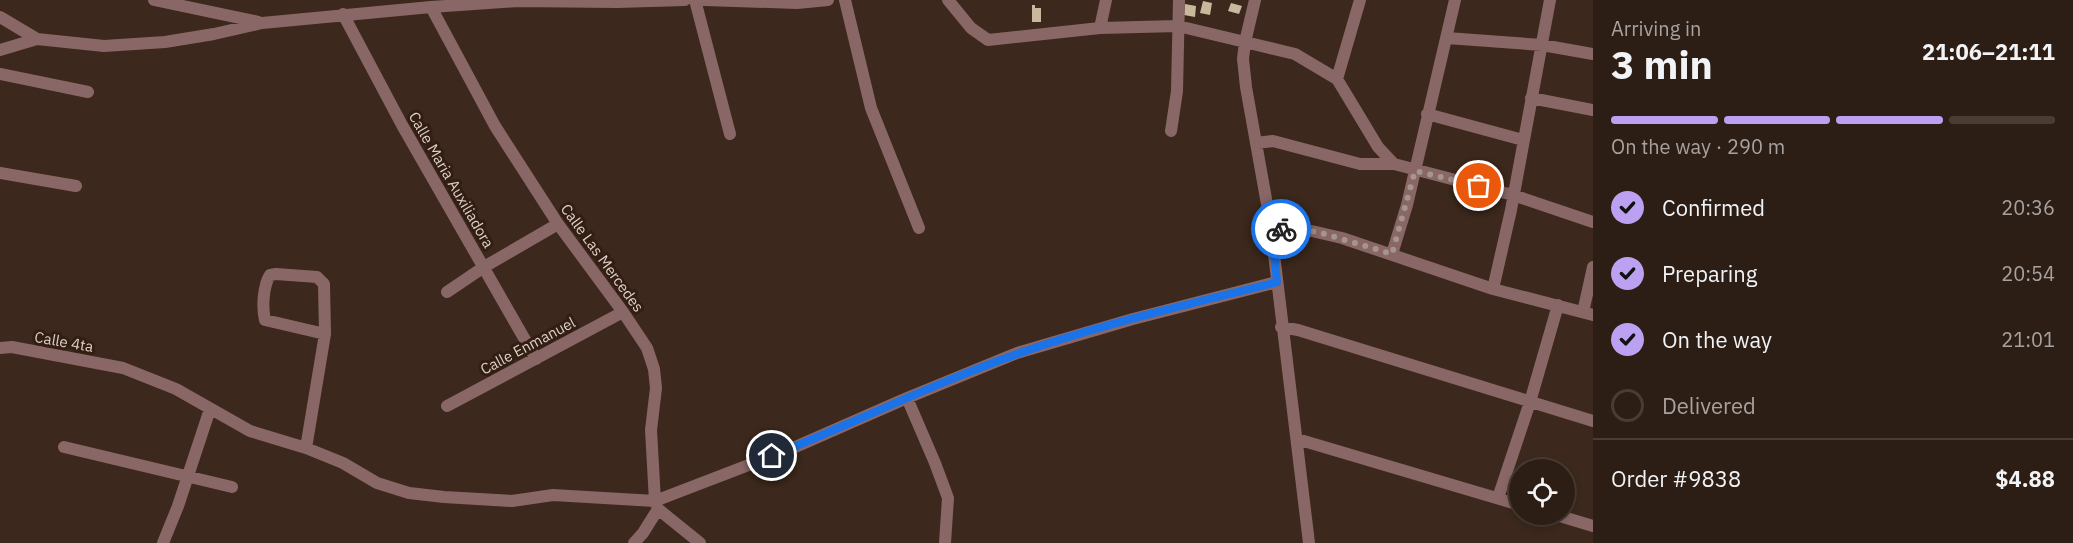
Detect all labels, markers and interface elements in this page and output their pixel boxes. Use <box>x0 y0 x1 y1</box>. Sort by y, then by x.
text: Arriving in <box>1611 15 1701 42</box>
text: 21:06–21:11 <box>1922 37 2055 66</box>
text: 3 min <box>1611 39 1713 90</box>
street label: Calle Maria Auxiliadora <box>405 108 498 251</box>
text: On the way · 290 m <box>1611 133 1785 160</box>
pin <box>1453 160 1504 211</box>
icon: bag <box>1462 169 1495 202</box>
icon: check <box>1611 191 1644 224</box>
text: Confirmed <box>1662 193 1765 222</box>
text: 20:36 <box>2001 194 2055 221</box>
courier <box>1251 199 1311 259</box>
street label: Calle Las Mercedes <box>557 200 648 316</box>
icon: bike <box>1265 213 1298 246</box>
icon: check <box>1611 257 1644 290</box>
text: Preparing <box>1662 259 1757 288</box>
text: 20:54 <box>2001 260 2055 287</box>
street label: Calle Enmanuel <box>477 313 579 379</box>
icon: check <box>1611 323 1644 356</box>
text: On the way <box>1662 325 1772 354</box>
text: 21:01 <box>2001 326 2055 353</box>
street label: Calle 4ta <box>33 327 95 356</box>
text: Delivered <box>1662 391 1756 420</box>
pin <box>746 430 797 481</box>
icon: home <box>755 439 788 472</box>
map controls <box>1509 459 1575 525</box>
button: locate <box>1509 459 1575 525</box>
text: Order #9838 <box>1611 464 1741 493</box>
text: $4.88 <box>1995 464 2055 493</box>

